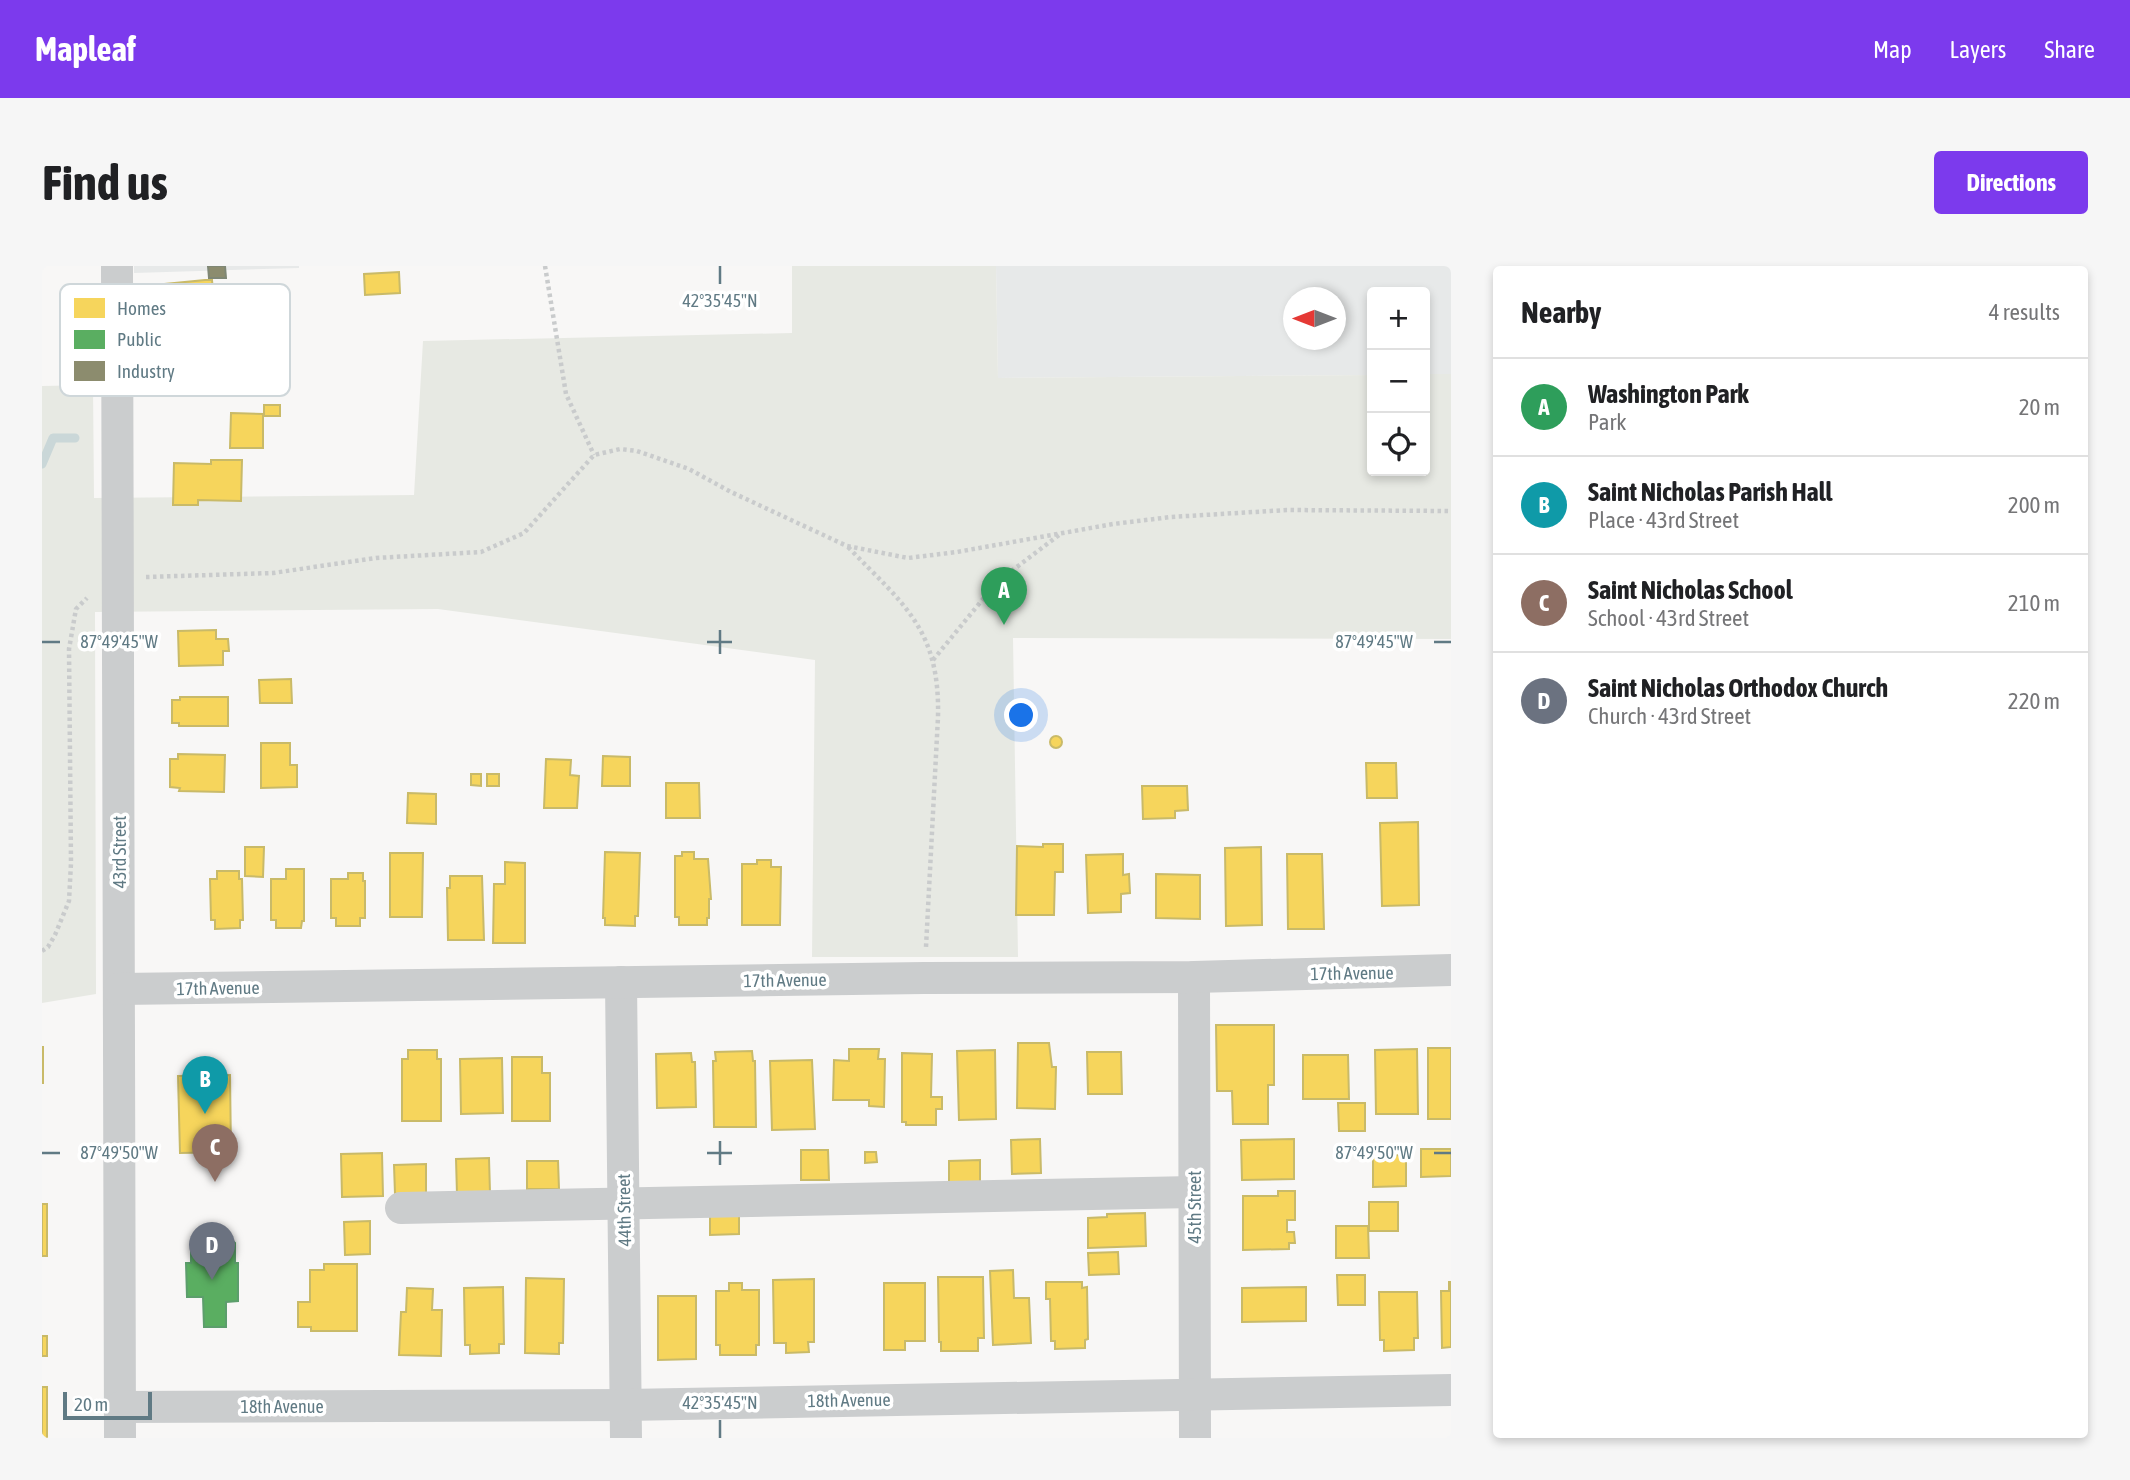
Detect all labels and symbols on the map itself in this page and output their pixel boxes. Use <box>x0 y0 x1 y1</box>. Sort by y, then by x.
legend <box>60 284 290 396</box>
north arrow <box>1283 287 1346 350</box>
text: 42°35'45"N <box>682 290 758 311</box>
text: Homes <box>117 297 166 319</box>
text: Public <box>117 328 162 350</box>
text: Industry <box>117 360 175 382</box>
pin: A <box>981 567 1027 625</box>
text: 87°49'45"W <box>80 631 158 652</box>
text: 87°49'45"W <box>1335 631 1413 652</box>
your location <box>1004 698 1038 732</box>
street label: 43rd Street <box>109 816 130 888</box>
street label: 17th Avenue <box>1310 962 1394 984</box>
street label: 17th Avenue <box>743 969 827 991</box>
street label: 17th Avenue <box>176 977 260 999</box>
pin: B <box>182 1056 228 1114</box>
pin: C <box>192 1124 238 1182</box>
text: 87°49'50"W <box>80 1142 158 1163</box>
text: 87°49'50"W <box>1335 1142 1413 1163</box>
street label: 45th Street <box>1184 1171 1205 1243</box>
street label: 44th Street <box>613 1173 635 1247</box>
pin: D <box>189 1222 235 1280</box>
scale bar <box>63 1389 152 1421</box>
street label: 18th Avenue <box>807 1389 891 1411</box>
text: 42°35'45"N <box>682 1392 758 1413</box>
street label: 18th Avenue <box>240 1396 324 1417</box>

